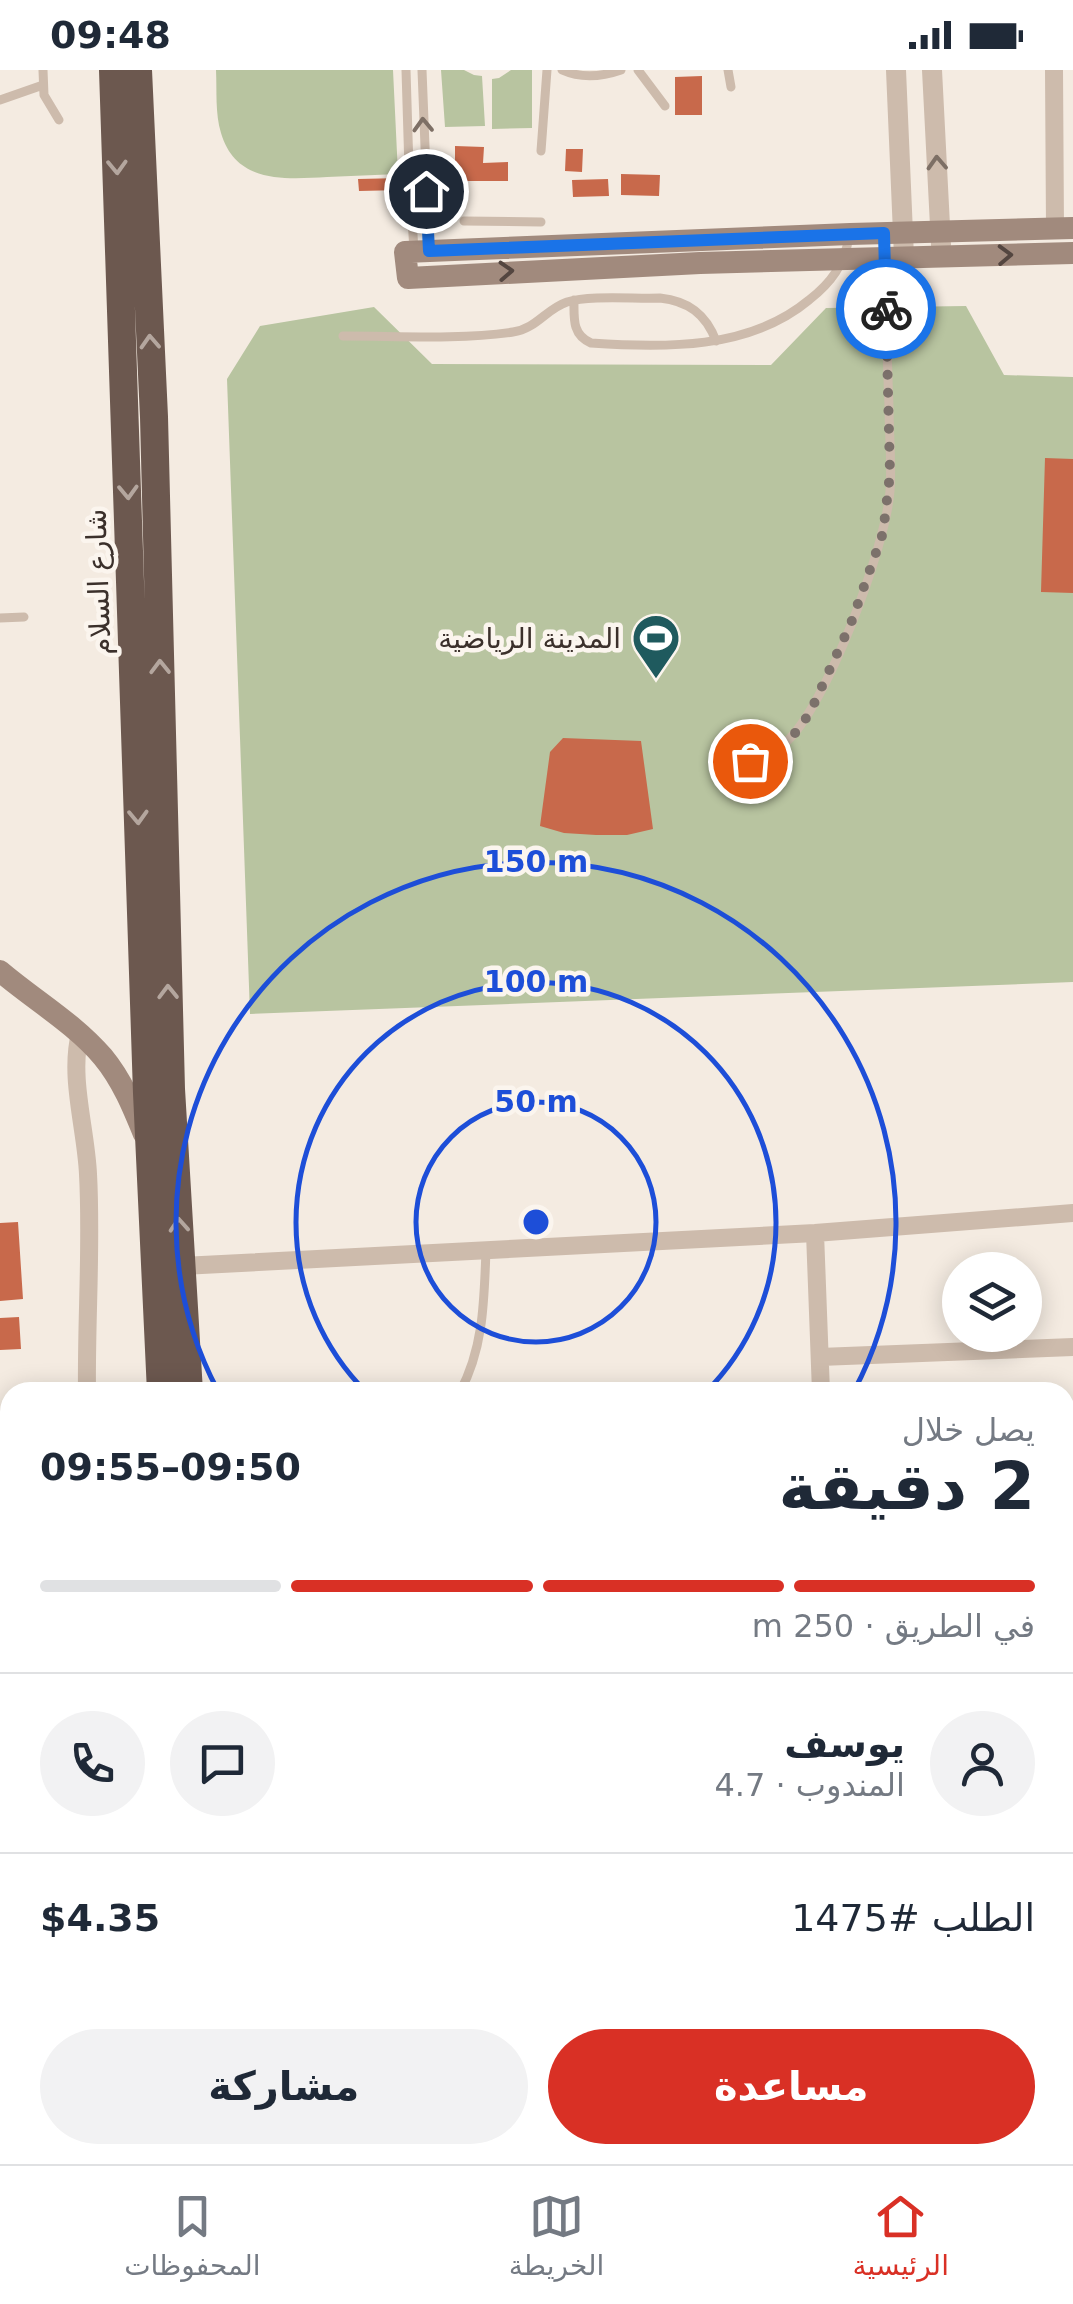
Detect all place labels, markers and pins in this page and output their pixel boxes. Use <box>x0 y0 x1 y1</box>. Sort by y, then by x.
pin <box>384 149 469 234</box>
sports icon: المدينة الرياضية <box>630 612 682 680</box>
place label: المدينة الرياضية <box>438 622 621 655</box>
pin <box>708 719 793 804</box>
centre of rings <box>518 1204 554 1240</box>

